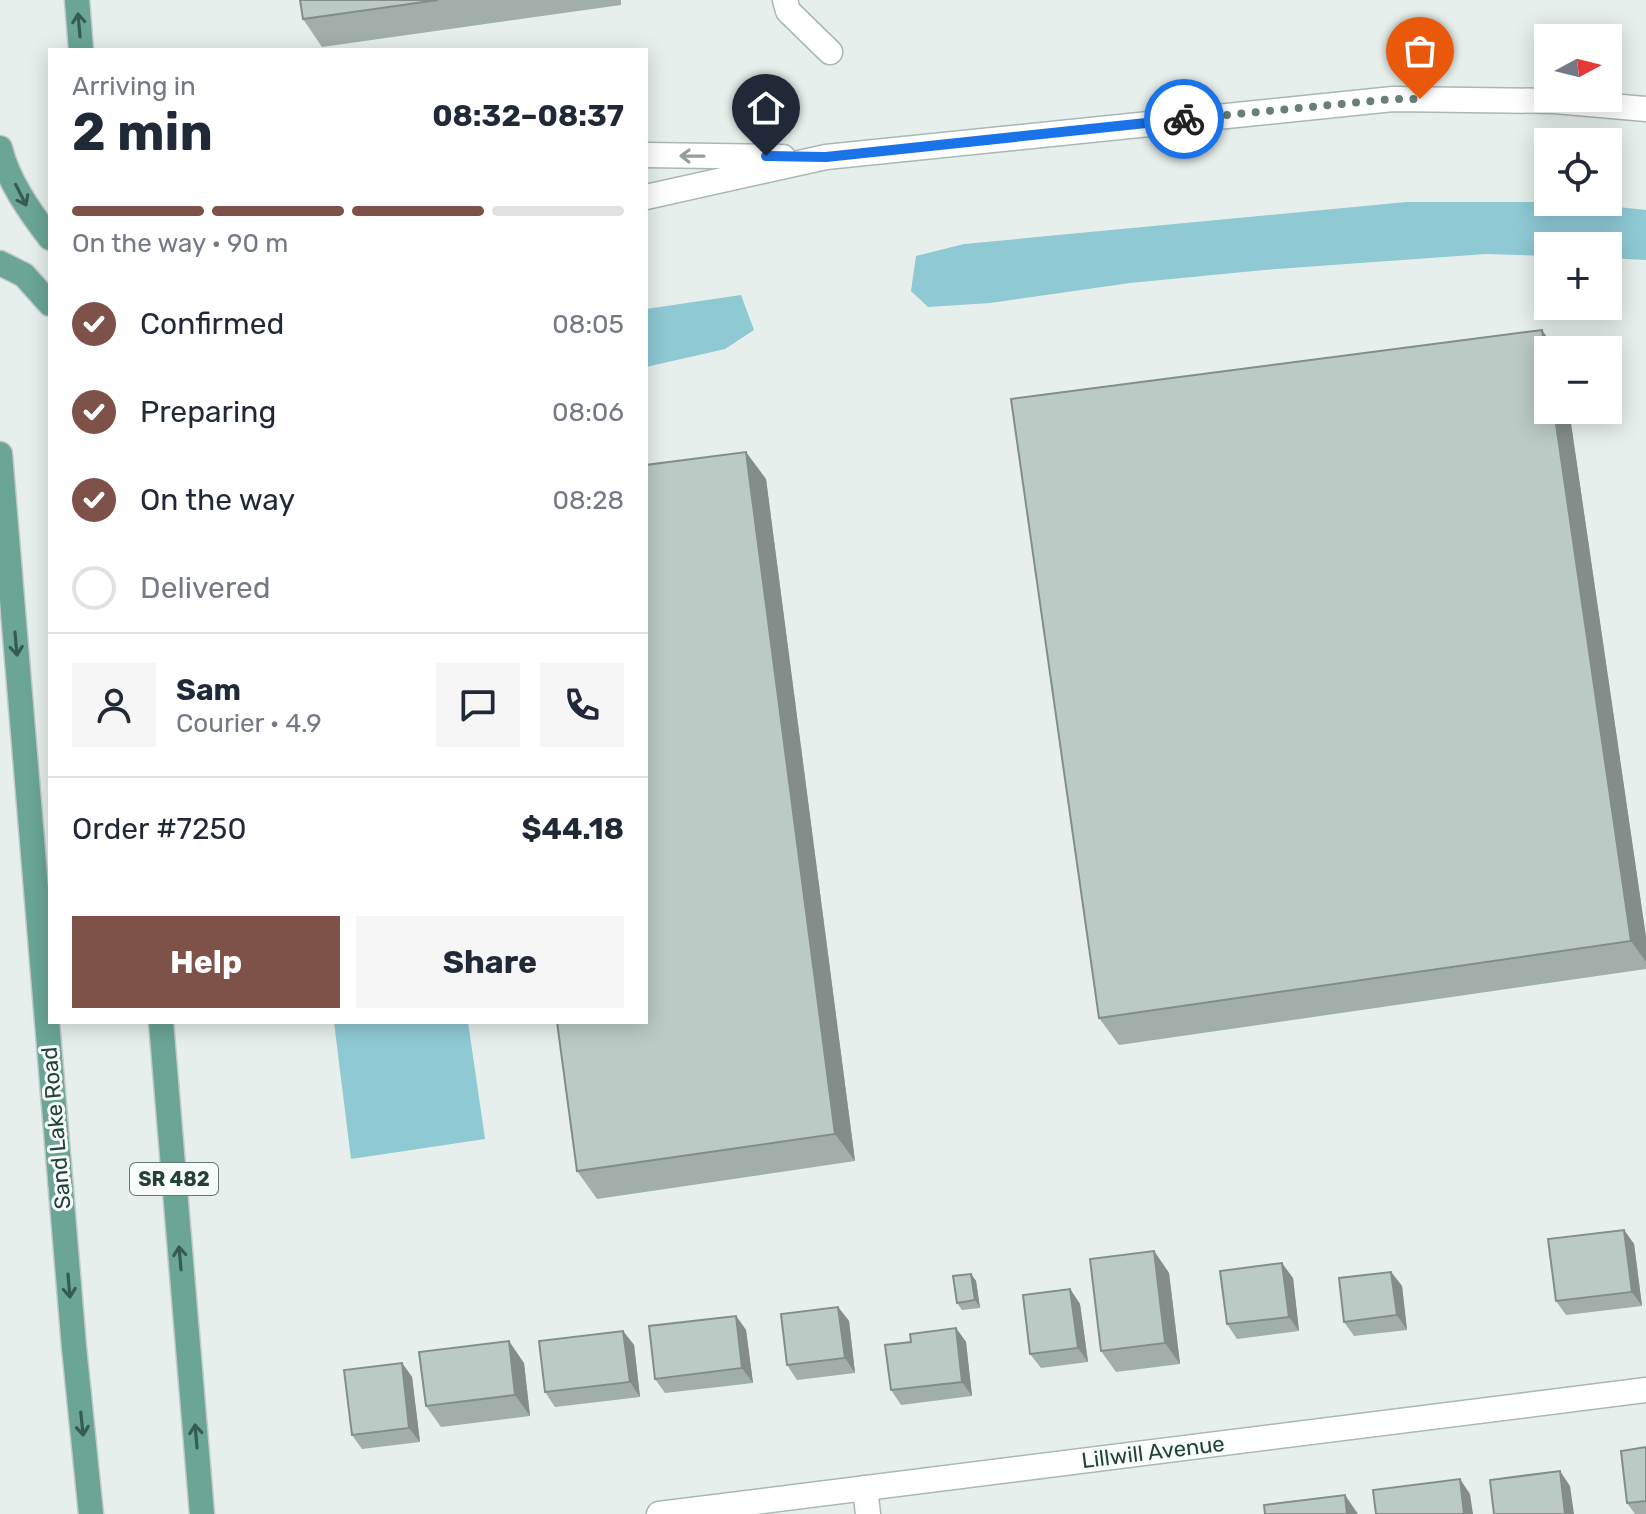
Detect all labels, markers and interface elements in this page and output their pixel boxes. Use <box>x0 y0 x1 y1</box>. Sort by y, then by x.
one-way arrow <box>71 12 86 39</box>
pin <box>1386 17 1454 99</box>
north arrow <box>1534 24 1622 112</box>
map controls <box>1534 24 1622 424</box>
icon: bag <box>1398 29 1442 73</box>
text: Arriving in <box>72 71 196 102</box>
pin <box>732 74 800 156</box>
courier <box>1144 79 1224 159</box>
icon: home <box>744 86 788 130</box>
icon: bike <box>1162 97 1206 141</box>
text: 08:32–08:37 <box>432 98 624 134</box>
text: 2 min <box>72 101 213 163</box>
button: locate <box>1534 128 1622 216</box>
one-way arrow <box>679 148 706 164</box>
one-way arrow <box>14 183 30 207</box>
text: On the way · 90 m <box>72 228 288 259</box>
button: + <box>1534 232 1622 320</box>
icon: check <box>72 302 116 346</box>
text: Confirmed <box>140 306 284 342</box>
text: 08:05 <box>552 309 624 340</box>
button: − <box>1534 336 1622 424</box>
icon: check <box>72 390 116 434</box>
text: Preparing <box>140 394 276 430</box>
text: 08:06 <box>552 397 624 428</box>
icon: check <box>72 478 116 522</box>
text: On the way <box>140 482 295 518</box>
text: 08:28 <box>552 485 624 516</box>
text: Delivered <box>140 570 271 606</box>
one-way arrow <box>8 630 23 657</box>
button: person <box>72 663 156 747</box>
button: chat <box>436 663 520 747</box>
button: phone <box>540 663 624 747</box>
text: Sam <box>176 672 241 708</box>
text: Courier · 4.9 <box>176 708 322 739</box>
text: Order #7250 <box>72 811 246 847</box>
text: $44.18 <box>521 811 624 847</box>
button: Help <box>72 916 340 1008</box>
button: Share <box>356 916 624 1008</box>
street label: Sand Lake Road <box>35 1046 77 1210</box>
road number: SR 482 <box>130 1163 218 1195</box>
one-way arrow <box>173 1245 188 1272</box>
one-way arrow <box>62 1272 77 1299</box>
one-way arrow <box>74 1411 89 1437</box>
one-way arrow <box>188 1423 203 1450</box>
street label: Lillwill Avenue <box>1080 1430 1226 1474</box>

